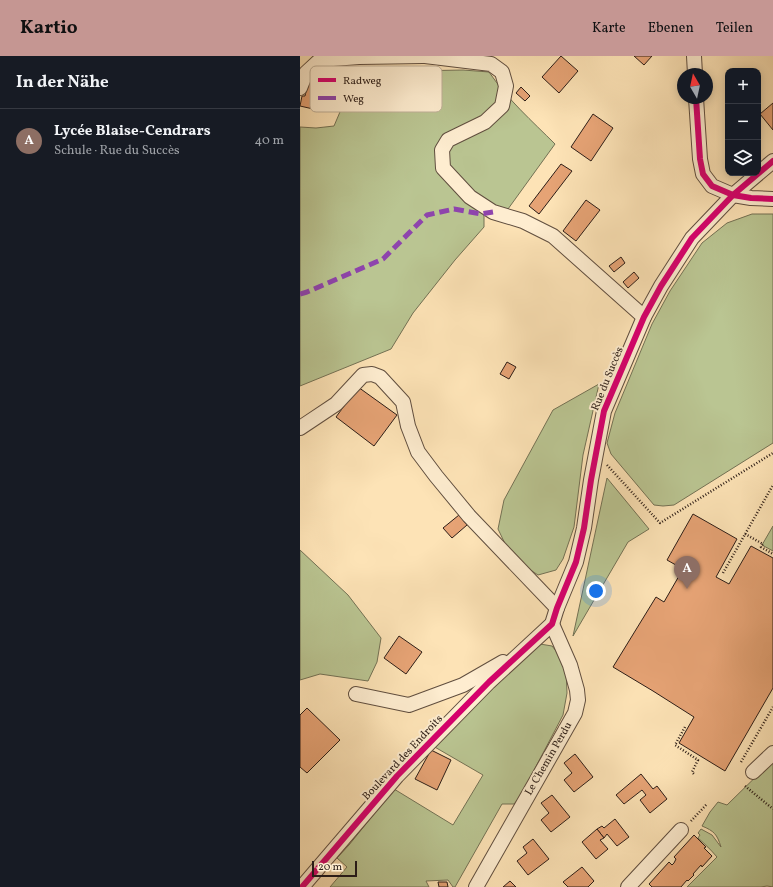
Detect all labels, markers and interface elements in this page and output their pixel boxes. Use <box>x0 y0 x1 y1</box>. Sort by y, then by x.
text: Kartio <box>20 15 78 41</box>
text: Karte <box>592 19 626 38</box>
text: Ebenen <box>648 19 694 38</box>
text: Teilen <box>716 19 753 38</box>
legend <box>310 66 442 112</box>
north arrow <box>677 68 713 104</box>
map controls <box>725 68 761 176</box>
button: + <box>725 68 761 104</box>
text: In der Nähe <box>16 71 109 94</box>
text: Radweg <box>343 74 382 89</box>
text: Weg <box>343 92 364 107</box>
button: − <box>725 104 761 140</box>
text: Lycée Blaise-Cendrars <box>54 121 211 142</box>
text: A <box>24 132 34 150</box>
text: 40 m <box>255 132 284 150</box>
button: layers <box>725 140 761 176</box>
text: Schule · Rue du Succès <box>54 142 180 160</box>
street label: Rue du Succès <box>588 345 628 413</box>
pin: A <box>674 556 700 589</box>
your location <box>586 581 606 601</box>
street label: Boulevard des Endroits <box>359 712 447 804</box>
street label: Le Chemin Perdu <box>522 719 576 799</box>
scale bar <box>312 859 357 878</box>
text: 20 m <box>318 860 342 875</box>

